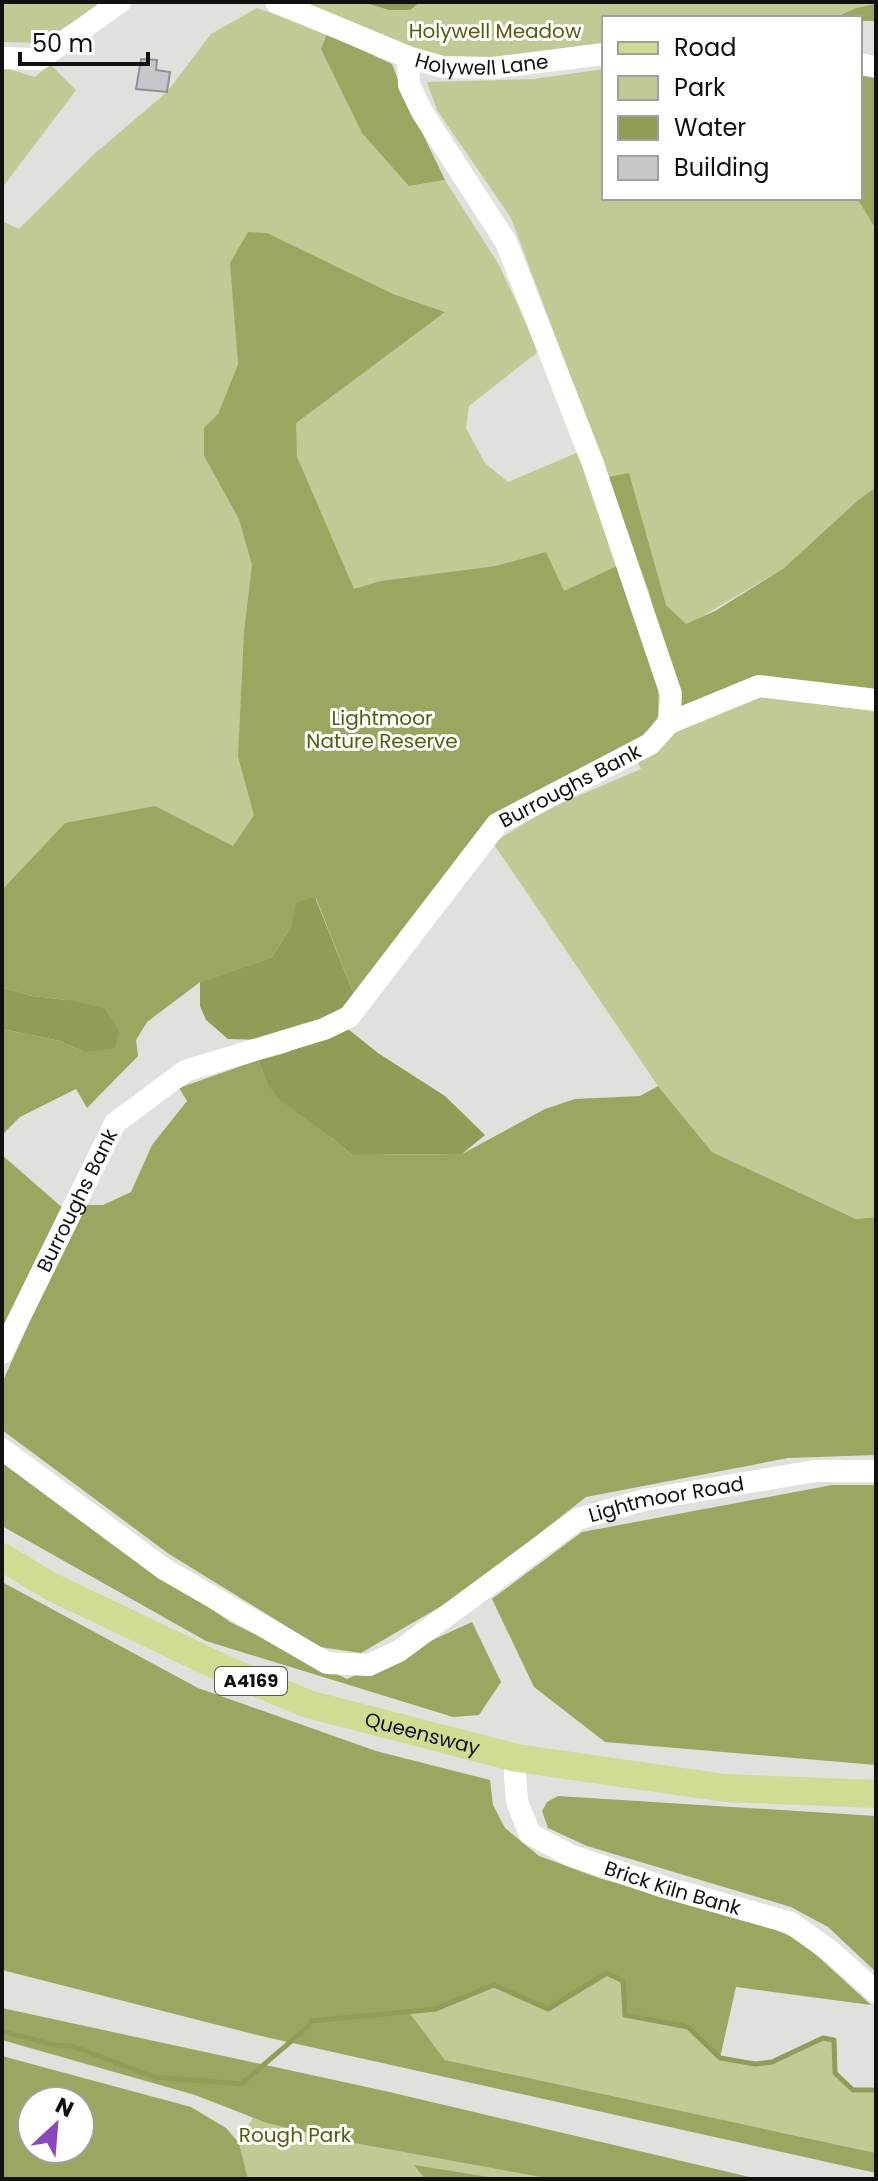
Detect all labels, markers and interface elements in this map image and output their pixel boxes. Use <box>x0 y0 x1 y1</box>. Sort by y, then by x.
scale bar <box>20 16 148 66</box>
legend <box>602 16 862 200</box>
park label: Holywell Meadow <box>409 17 582 45</box>
text: 50 m <box>32 27 93 60</box>
text: Road <box>674 31 736 64</box>
street label: Holywell Lane <box>412 46 550 82</box>
text: Park <box>674 71 726 104</box>
text: Water <box>674 111 746 144</box>
text: Building <box>674 151 770 184</box>
park label: Lightmoor Nature Reserve <box>306 704 458 755</box>
street label: Burroughs Bank <box>494 737 647 835</box>
street label: Burroughs Bank <box>30 1123 124 1277</box>
street label: Lightmoor Road <box>585 1469 746 1529</box>
road number: A4169 <box>215 1667 287 1695</box>
street label: Queensway <box>362 1705 483 1762</box>
street label: Brick Kiln Bank <box>601 1854 745 1922</box>
north arrow <box>16 2085 96 2165</box>
text: N <box>50 2090 79 2125</box>
park label: Rough Park <box>239 2121 352 2149</box>

